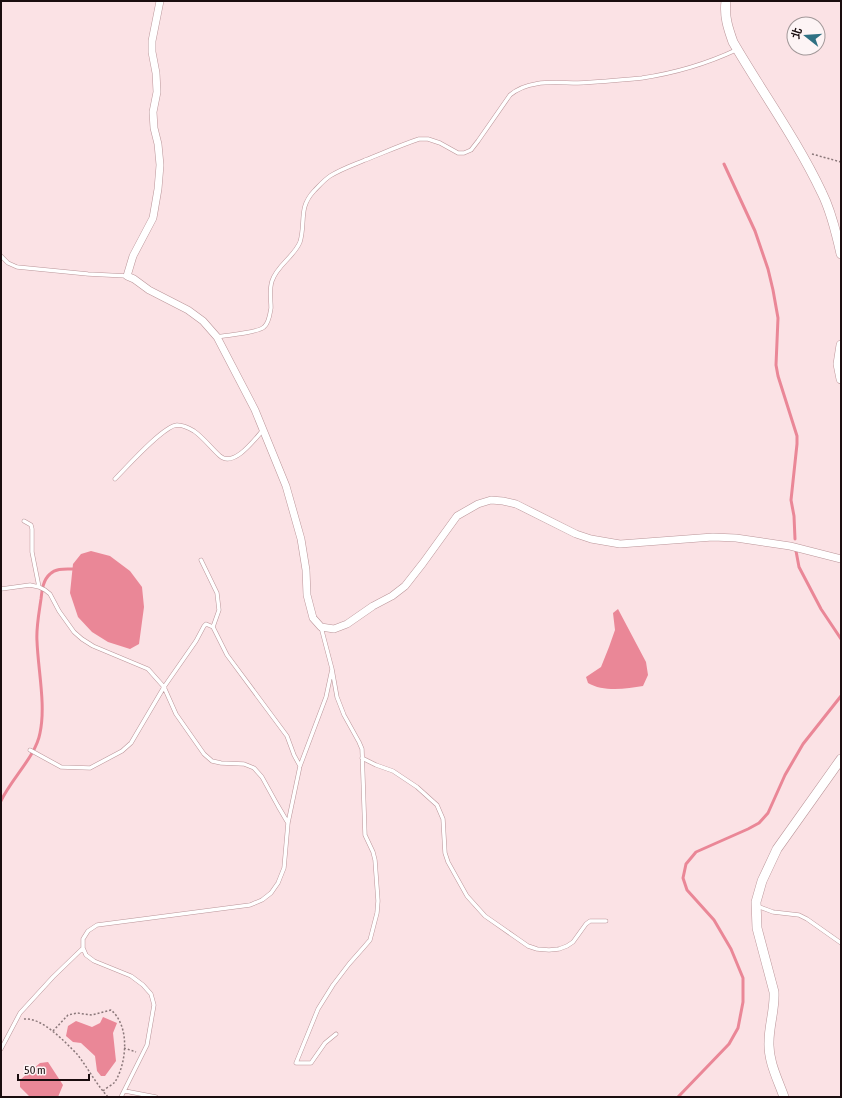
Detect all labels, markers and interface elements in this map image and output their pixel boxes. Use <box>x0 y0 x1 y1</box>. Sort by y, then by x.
north arrow <box>786 16 826 56</box>
text: 北 <box>789 26 804 40</box>
scale bar <box>18 1056 89 1082</box>
text: 50 m <box>24 1063 46 1077</box>

